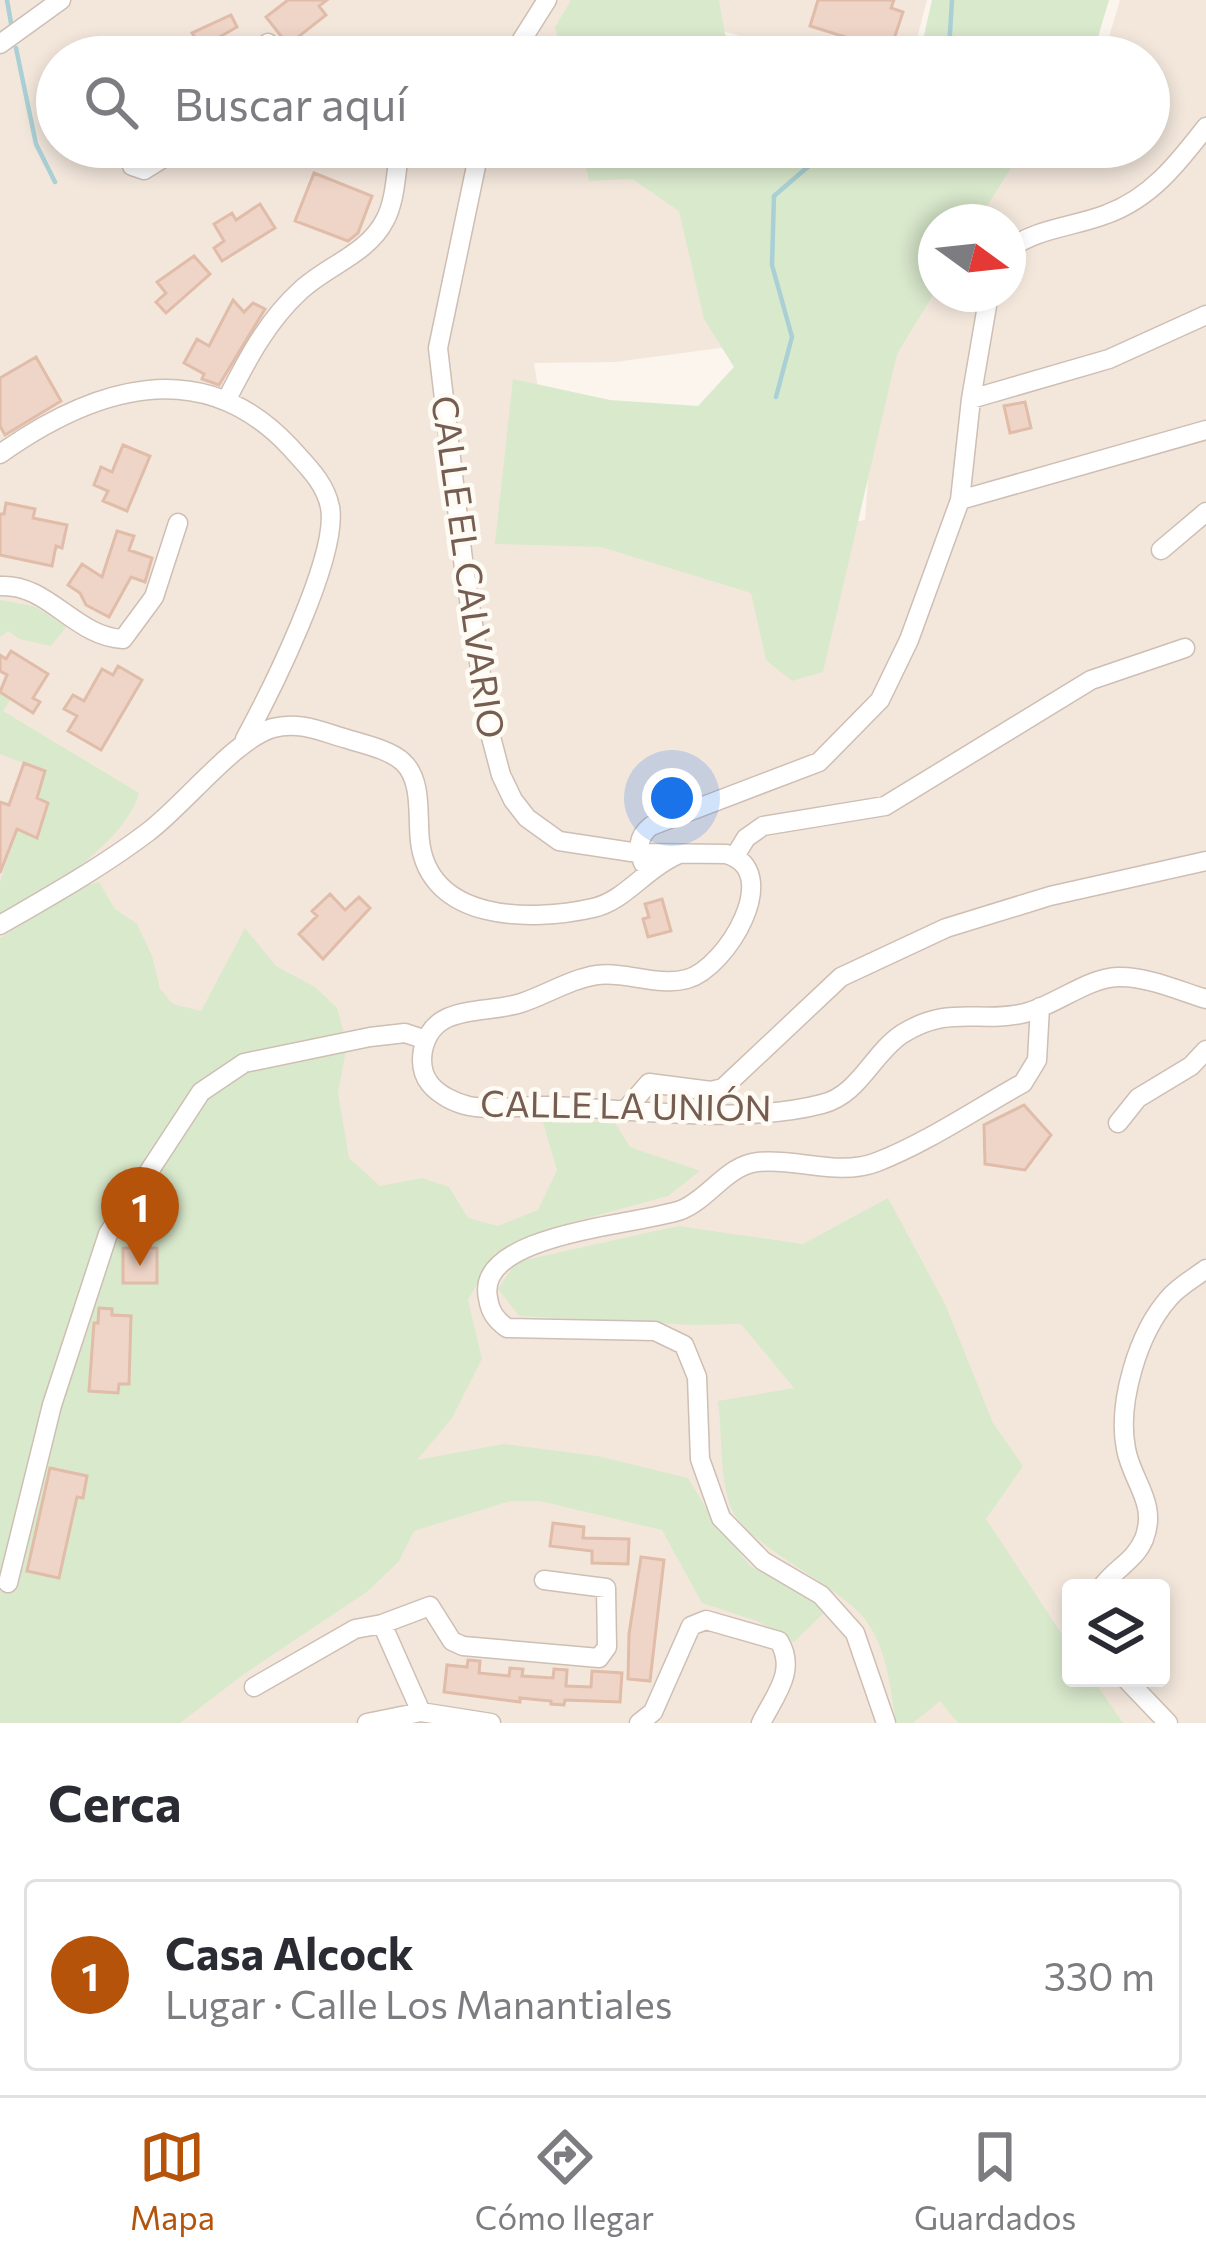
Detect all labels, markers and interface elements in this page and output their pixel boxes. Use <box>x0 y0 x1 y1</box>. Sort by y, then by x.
search box <box>36 36 1170 168</box>
icon: search <box>78 69 144 135</box>
text: Buscar aquí <box>174 75 408 130</box>
north arrow <box>918 204 1026 312</box>
street label: CALLE EL CALVARIO <box>424 393 516 741</box>
your location <box>642 768 702 828</box>
street label: CALLE LA UNIÓN <box>480 1079 772 1129</box>
pin: 1 <box>101 1167 179 1266</box>
map controls <box>1062 1579 1170 1687</box>
button: layers <box>1062 1579 1170 1687</box>
text: Cerca <box>48 1770 182 1833</box>
text: Casa Alcock <box>165 1924 414 1979</box>
text: 1 <box>81 1951 99 1999</box>
text: 330 m <box>1044 1951 1155 1999</box>
text: Lugar · Calle Los Manantiales <box>165 1979 673 2027</box>
tab: Mapa <box>130 2124 215 2237</box>
tab: Cómo llegar <box>475 2124 654 2237</box>
tab: Guardados <box>914 2124 1076 2237</box>

